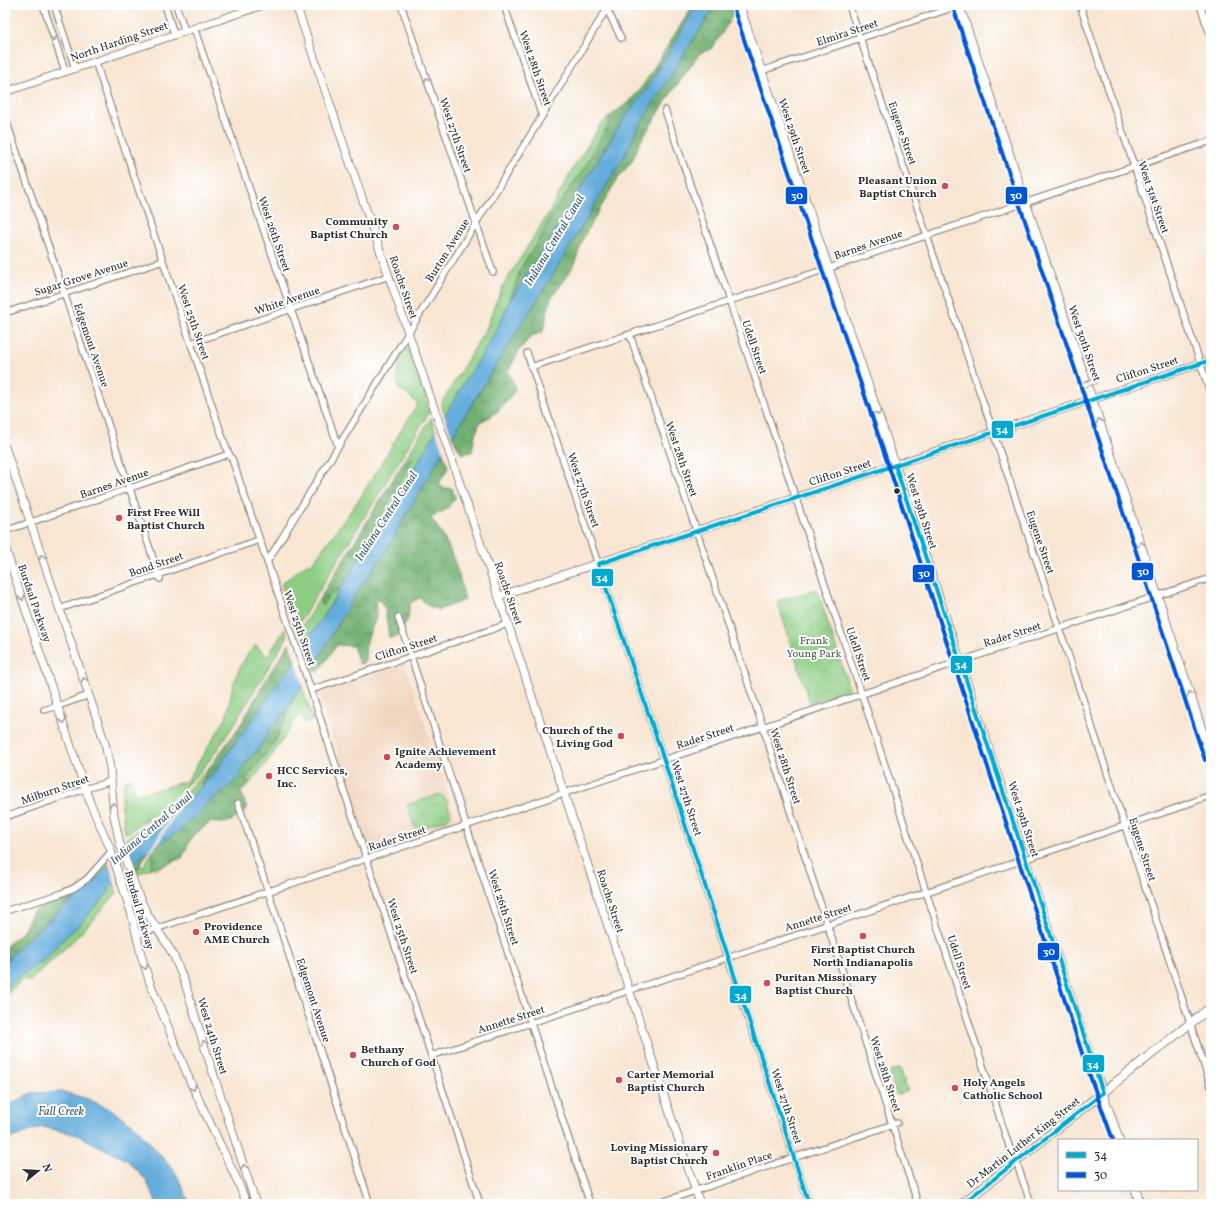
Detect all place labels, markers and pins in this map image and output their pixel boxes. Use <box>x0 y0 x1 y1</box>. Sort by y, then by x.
place label: Pleasant Union Baptist Church <box>858 174 937 202</box>
marker: Pleasant Union Baptist Church <box>940 181 950 191</box>
place label: Community Baptist Church <box>310 215 389 243</box>
marker: Community Baptist Church <box>391 222 401 232</box>
unlabelled marker <box>892 486 902 496</box>
place label: First Free Will Baptist Church <box>127 506 205 534</box>
marker: First Free Will Baptist Church <box>114 513 124 523</box>
place label: Church of the Living God <box>542 724 613 752</box>
marker: Church of the Living God <box>616 731 626 741</box>
place label: Ignite Achievement Academy <box>395 745 496 773</box>
marker: Ignite Achievement Academy <box>382 752 392 762</box>
place label: HCC Services, Inc. <box>277 764 348 792</box>
marker: HCC Services, Inc. <box>264 771 274 781</box>
place label: Providence AME Church <box>204 920 270 948</box>
marker: Providence AME Church <box>191 927 201 937</box>
marker: First Baptist Church North Indianapolis <box>858 931 868 941</box>
place label: First Baptist Church North Indianapolis <box>811 943 915 971</box>
place label: Puritan Missionary Baptist Church <box>775 971 877 999</box>
marker: Puritan Missionary Baptist Church <box>762 978 772 988</box>
place label: Bethany Church of God <box>361 1043 436 1071</box>
marker: Bethany Church of God <box>348 1050 358 1060</box>
place label: Carter Memorial Baptist Church <box>627 1068 714 1096</box>
marker: Carter Memorial Baptist Church <box>614 1075 624 1085</box>
place label: Holy Angels Catholic School <box>963 1076 1043 1104</box>
marker: Holy Angels Catholic School <box>950 1083 960 1093</box>
place label: Loving Missionary Baptist Church <box>611 1141 709 1169</box>
marker: Loving Missionary Baptist Church <box>711 1148 721 1158</box>

